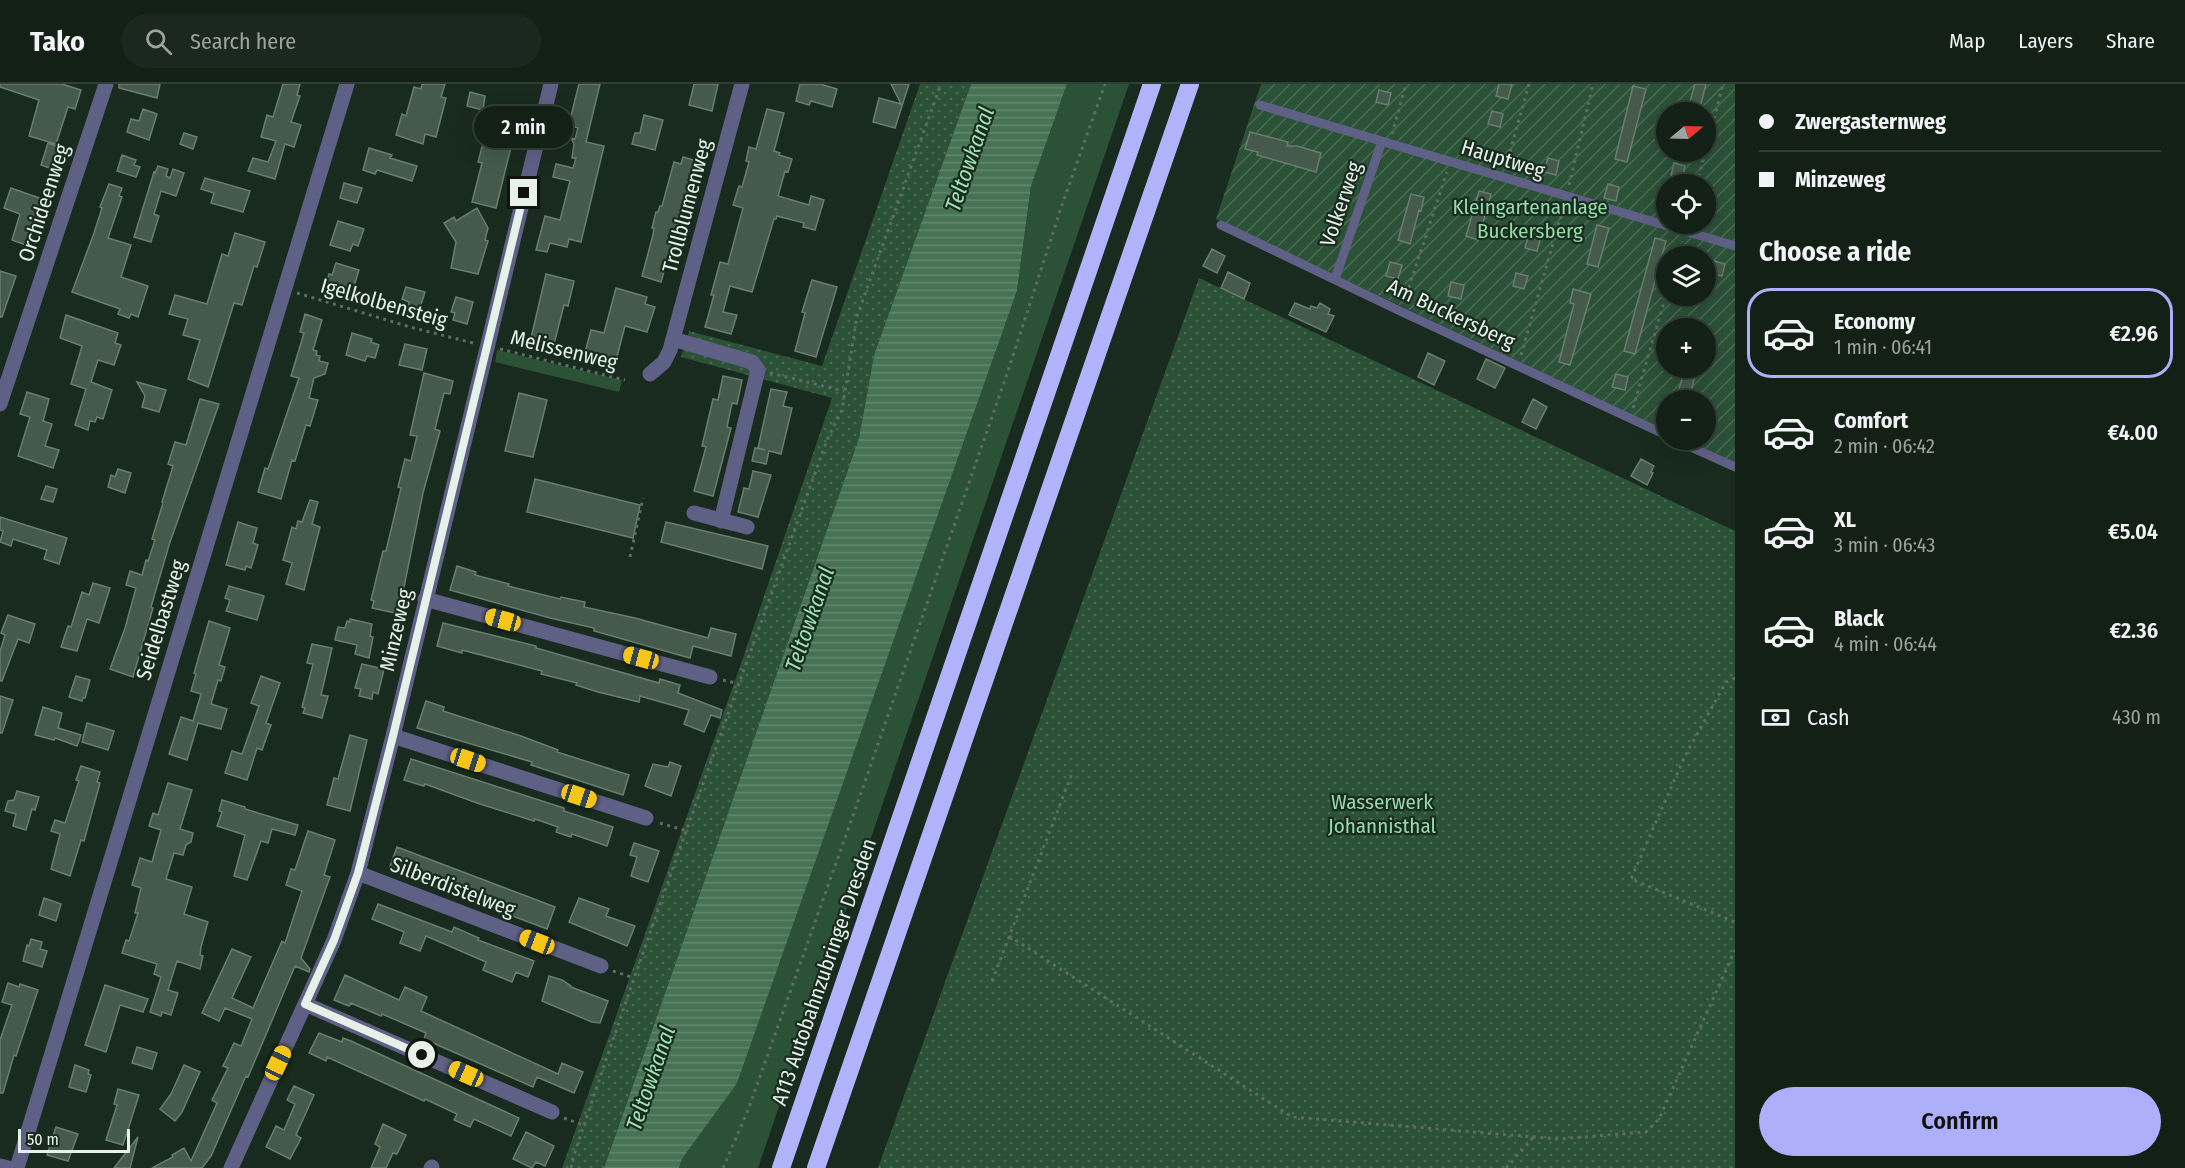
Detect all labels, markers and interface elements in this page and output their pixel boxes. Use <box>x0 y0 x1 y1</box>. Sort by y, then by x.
search box <box>121 14 541 68</box>
text: Tako <box>30 25 85 58</box>
icon: search <box>142 25 175 58</box>
text: Search here <box>190 28 296 55</box>
text: Map <box>1949 28 1985 54</box>
text: Layers <box>2018 28 2073 54</box>
text: Share <box>2106 28 2155 54</box>
north arrow <box>1656 102 1716 162</box>
map controls <box>1656 102 1716 450</box>
water label: Teltowkanal <box>939 103 1000 215</box>
callout: 2 min <box>474 106 574 148</box>
text: Zwergasternweg <box>1795 108 1946 135</box>
text: 2 min <box>501 115 546 139</box>
street label: Hauptweg <box>1458 134 1548 184</box>
street label: Trollblumenweg <box>657 136 717 276</box>
street label: Orchideenweg <box>13 141 75 265</box>
street label: Volkerweg <box>1314 158 1368 250</box>
text: Minzeweg <box>1795 166 1885 193</box>
button: locate <box>1656 174 1716 234</box>
route end <box>510 179 537 206</box>
park label: Kleingartenanlage Buckersberg <box>1452 194 1608 244</box>
text: Choose a ride <box>1759 236 1911 268</box>
button: layers <box>1656 246 1716 306</box>
street label: Igelkolbensteig <box>318 272 451 334</box>
street label: Am Buckersberg <box>1383 273 1519 355</box>
icon: car <box>1762 306 1816 360</box>
text: Economy <box>1834 308 1915 335</box>
button: + <box>1656 318 1716 378</box>
text: €2.96 <box>2109 320 2158 347</box>
street label: Melissenweg <box>508 324 620 376</box>
text: 1 min · 06:41 <box>1834 335 1932 359</box>
button: − <box>1656 390 1716 450</box>
icon: car <box>1762 405 1816 459</box>
text: Comfort <box>1834 407 1908 434</box>
text: €4.00 <box>2107 419 2158 446</box>
text: 2 min · 06:42 <box>1834 434 1935 458</box>
icon: car <box>1762 504 1816 558</box>
text: XL <box>1834 506 1856 533</box>
text: €5.04 <box>2108 518 2158 545</box>
text: 3 min · 06:43 <box>1834 533 1935 557</box>
street label: Seidelbastweg <box>130 557 192 683</box>
water label: Teltowkanal <box>779 563 840 675</box>
street label: Minzeweg <box>374 586 418 674</box>
icon: car <box>1762 603 1816 657</box>
text: Black <box>1834 605 1884 632</box>
car <box>483 607 523 633</box>
text: €2.36 <box>2109 617 2158 644</box>
text: 4 min · 06:44 <box>1834 632 1937 656</box>
car <box>621 645 661 671</box>
icon: cash <box>1759 701 1792 734</box>
text: Cash <box>1807 704 1850 731</box>
text: 430 m <box>2112 705 2161 729</box>
car <box>448 746 488 774</box>
car <box>559 782 599 810</box>
park label: Wasserwerk Johannisthal <box>1328 789 1436 839</box>
street label: A113 Autobahnzubringer Dresden <box>766 835 882 1109</box>
street label: Silberdistelweg <box>387 851 519 923</box>
car <box>517 927 557 957</box>
water label: Teltowkanal <box>620 1022 681 1134</box>
route start <box>408 1041 435 1068</box>
car <box>262 1043 294 1083</box>
car <box>446 1058 486 1090</box>
button: Confirm <box>1759 1087 2161 1156</box>
scale bar <box>18 1126 130 1154</box>
text: 50 m <box>27 1130 59 1149</box>

